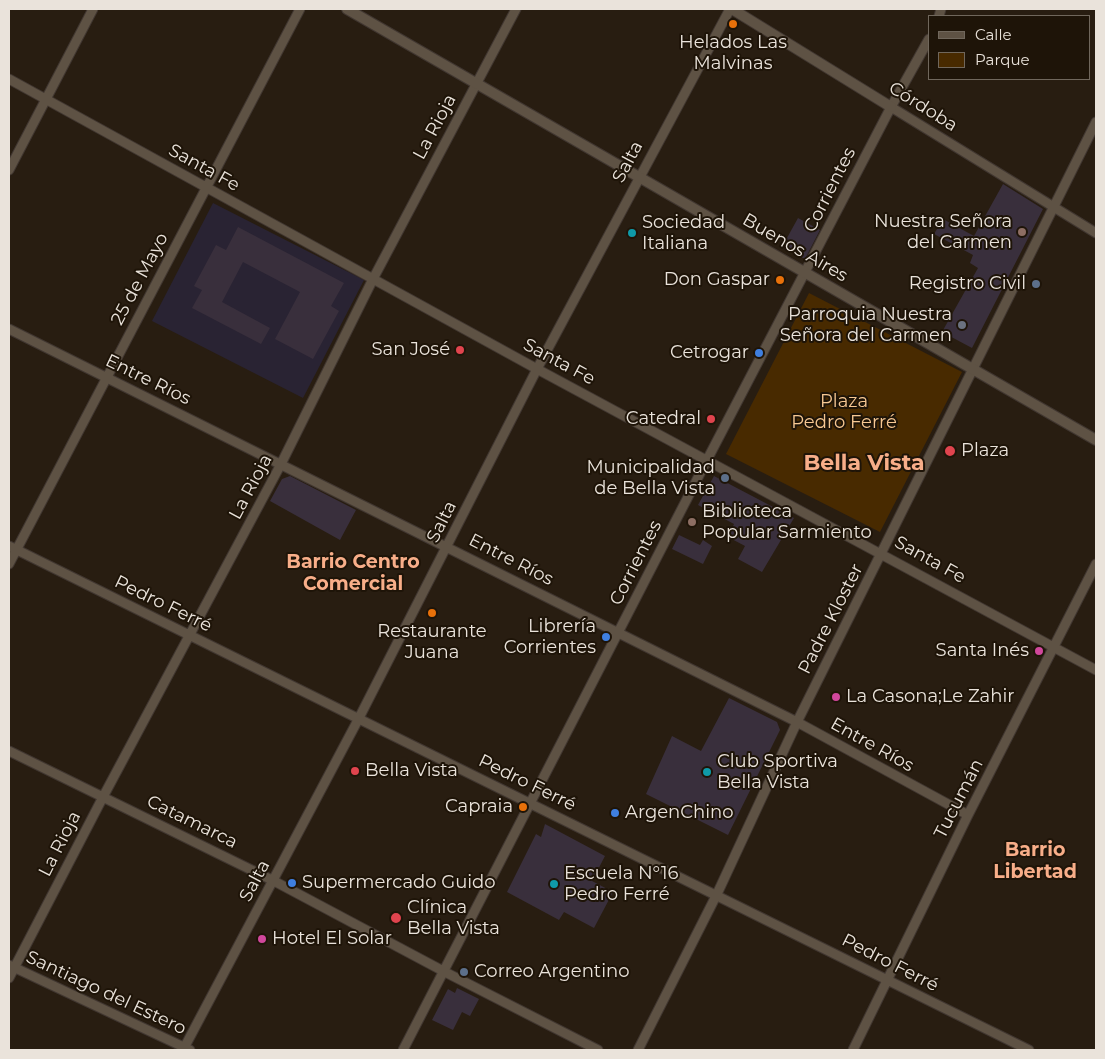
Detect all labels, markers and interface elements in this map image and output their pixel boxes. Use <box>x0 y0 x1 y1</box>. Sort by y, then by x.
legend <box>928 15 1090 80</box>
marker: Helados Las Malvinas <box>727 18 739 30</box>
text: Calle <box>975 25 1012 44</box>
place label: Helados Las Malvinas <box>679 32 787 74</box>
text: Parque <box>975 50 1030 69</box>
street label: Córdoba <box>885 77 961 137</box>
street label: La Rioja <box>409 91 461 163</box>
street label: Salta <box>608 138 648 186</box>
street label: Santa Fe <box>165 140 243 196</box>
street label: Corrientes <box>799 144 861 236</box>
street label: Buenos Aires <box>739 209 851 287</box>
place label: Nuestra Señora del Carmen <box>874 211 1012 253</box>
place label: Sociedad Italiana <box>642 212 725 254</box>
marker: Nuestra Señora del Carmen <box>1016 226 1028 238</box>
marker: Sociedad Italiana <box>626 227 638 239</box>
street label: 25 de Mayo <box>107 229 173 329</box>
place label: Don Gaspar <box>664 269 770 291</box>
place label: Registro Civil <box>909 273 1026 295</box>
marker: Don Gaspar <box>774 274 786 286</box>
marker: Registro Civil <box>1030 278 1042 290</box>
place label: Parroquia Nuestra Señora del Carmen <box>780 304 952 346</box>
marker: Parroquia Nuestra Señora del Carmen <box>956 319 968 331</box>
street label: Santa Fe <box>519 334 599 390</box>
place label: San José <box>371 339 450 361</box>
place label: Cetrogar <box>670 342 749 364</box>
marker: San José <box>454 344 466 356</box>
marker: Cetrogar <box>753 347 765 359</box>
street label: Entre Ríos <box>102 350 194 410</box>
park label: Plaza Pedro Ferré <box>791 391 897 434</box>
place label: Catedral <box>626 408 701 430</box>
marker: Catedral <box>705 413 717 425</box>
place label: Plaza <box>961 440 1009 462</box>
marker: Plaza <box>943 444 957 458</box>
street label: La Rioja <box>225 451 277 523</box>
district label: Bella Vista <box>803 451 925 477</box>
place label: Municipalidad de Bella Vista <box>586 457 715 499</box>
marker: Municipalidad de Bella Vista <box>719 472 731 484</box>
street label: Salta <box>422 498 462 546</box>
place label: Biblioteca Popular Sarmiento <box>702 501 872 544</box>
marker: Biblioteca Popular Sarmiento <box>686 516 698 528</box>
street label: Corrientes <box>605 517 667 609</box>
street label: Entre Ríos <box>465 529 557 591</box>
street label: Santa Fe <box>891 532 969 588</box>
district label: Barrio Centro Comercial <box>286 551 420 595</box>
street label: Padre Kloster <box>794 560 868 678</box>
street label: Pedro Ferré <box>111 571 215 637</box>
marker: Restaurante Juana <box>426 607 438 619</box>
place label: Librería Corrientes <box>504 616 596 659</box>
place label: Restaurante Juana <box>377 621 487 664</box>
marker: Librería Corrientes <box>600 631 612 643</box>
place label: Santa Inés <box>936 640 1029 662</box>
marker: Santa Inés <box>1033 645 1045 657</box>
place label: La Casona;Le Zahir <box>846 686 1014 708</box>
marker: La Casona;Le Zahir <box>830 691 842 703</box>
street label: Entre Ríos <box>827 713 917 777</box>
street label: Pedro Ferré <box>475 750 579 816</box>
place label: Club Sportiva Bella Vista <box>717 751 838 794</box>
street label: Tucumán <box>930 756 988 842</box>
place label: Bella Vista <box>365 760 458 782</box>
marker: Bella Vista <box>349 765 361 777</box>
marker: Club Sportiva Bella Vista <box>701 766 713 778</box>
street label: Catamarca <box>143 791 241 853</box>
place label: Capraia <box>445 796 513 818</box>
marker: Capraia <box>517 801 529 813</box>
place label: ArgenChino <box>625 802 733 824</box>
marker: ArgenChino <box>609 807 621 819</box>
street label: La Rioja <box>34 808 86 880</box>
district label: Barrio Libertad <box>993 839 1077 883</box>
street label: Salta <box>235 857 275 905</box>
place label: Escuela N°16 Pedro Ferré <box>564 863 678 906</box>
place label: Supermercado Guido <box>302 872 496 894</box>
marker: Supermercado Guido <box>286 877 298 889</box>
marker: Escuela N°16 Pedro Ferré <box>548 878 560 890</box>
place label: Clínica Bella Vista <box>407 897 500 940</box>
marker: Clínica Bella Vista <box>389 911 403 925</box>
place label: Hotel El Solar <box>272 928 392 950</box>
street label: Pedro Ferré <box>838 929 942 997</box>
marker: Hotel El Solar <box>256 933 268 945</box>
street label: Santiago del Estero <box>22 946 190 1040</box>
place label: Correo Argentino <box>474 961 629 983</box>
marker: Correo Argentino <box>458 966 470 978</box>

